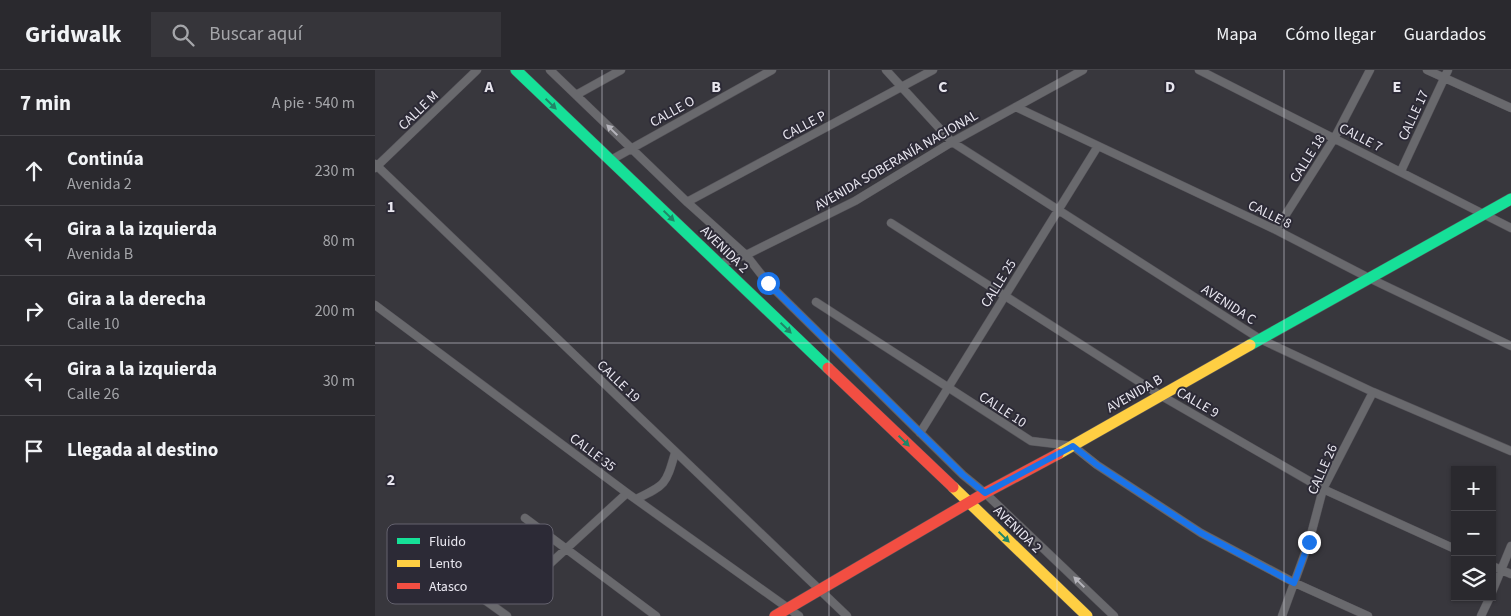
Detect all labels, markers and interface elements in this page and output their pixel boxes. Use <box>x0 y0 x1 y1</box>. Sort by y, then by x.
search box <box>151 12 501 57</box>
text: Gridwalk <box>25 17 121 52</box>
icon: search <box>169 21 197 49</box>
text: Buscar aquí <box>209 21 302 48</box>
text: Mapa <box>1216 22 1257 47</box>
text: Cómo llegar <box>1285 22 1376 47</box>
text: Guardados <box>1404 22 1486 47</box>
text: A <box>483 76 494 98</box>
text: B <box>711 76 721 98</box>
text: C <box>938 76 948 98</box>
text: D <box>1165 76 1175 98</box>
street label: CALLE M <box>394 86 443 135</box>
street label: CALLE 17 <box>1394 87 1432 143</box>
text: 7 min <box>20 88 71 118</box>
street label: CALLE O <box>646 91 699 132</box>
text: A pie · 540 m <box>272 92 355 114</box>
one-way arrow <box>545 98 557 110</box>
street label: CALLE P <box>779 106 830 146</box>
street label: AVENIDA SOBERANÍA NACIONAL <box>811 106 982 216</box>
street label: CALLE 7 <box>1335 118 1386 157</box>
one-way arrow <box>606 124 618 136</box>
street label: CALLE 18 <box>1285 131 1330 186</box>
text: Continúa <box>67 146 144 173</box>
icon: ahead <box>20 157 48 185</box>
text: 230 m <box>315 160 355 182</box>
text: Avenida 2 <box>67 173 132 195</box>
text: 1 <box>387 196 395 218</box>
street label: CALLE 8 <box>1244 196 1295 234</box>
one-way arrow <box>663 210 675 222</box>
text: Gira a la izquierda <box>67 216 217 243</box>
street label: AVENIDA 2 <box>696 221 753 278</box>
icon: left <box>20 227 48 255</box>
text: 80 m <box>323 230 355 252</box>
text: Avenida B <box>67 243 133 265</box>
street label: CALLE 25 <box>976 256 1021 311</box>
route start <box>757 272 780 295</box>
street label: AVENIDA C <box>1197 280 1260 330</box>
text: Gira a la derecha <box>67 286 206 313</box>
icon: right <box>20 297 48 325</box>
text: 200 m <box>315 300 355 322</box>
text: Calle 10 <box>67 313 119 335</box>
one-way arrow <box>780 322 792 334</box>
text: Gira a la izquierda <box>67 356 217 383</box>
street label: CALLE 19 <box>592 356 644 407</box>
icon: left <box>20 367 48 395</box>
text: 30 m <box>323 370 355 392</box>
street label: AVENIDA B <box>1103 370 1166 418</box>
text: Calle 26 <box>67 383 119 405</box>
street label: CALLE 9 <box>1172 383 1223 423</box>
street label: CALLE 10 <box>975 387 1030 433</box>
street label: CALLE 35 <box>565 429 620 477</box>
one-way arrow <box>897 435 909 447</box>
icon: arrive <box>20 437 48 465</box>
text: Llegada al destino <box>67 437 218 464</box>
street label: CALLE 26 <box>1303 441 1343 498</box>
map controls <box>1451 466 1496 601</box>
button: + <box>1451 466 1496 511</box>
text: 2 <box>387 469 395 491</box>
street label: AVENIDA 2 <box>989 501 1046 558</box>
button: − <box>1451 511 1496 556</box>
legend <box>387 524 553 604</box>
one-way arrow <box>998 530 1010 542</box>
route end <box>1298 531 1321 554</box>
text: Fluido <box>429 532 466 552</box>
text: Lento <box>429 554 462 574</box>
button: layers <box>1451 556 1496 601</box>
one-way arrow <box>1073 576 1085 588</box>
text: Atasco <box>429 577 467 597</box>

